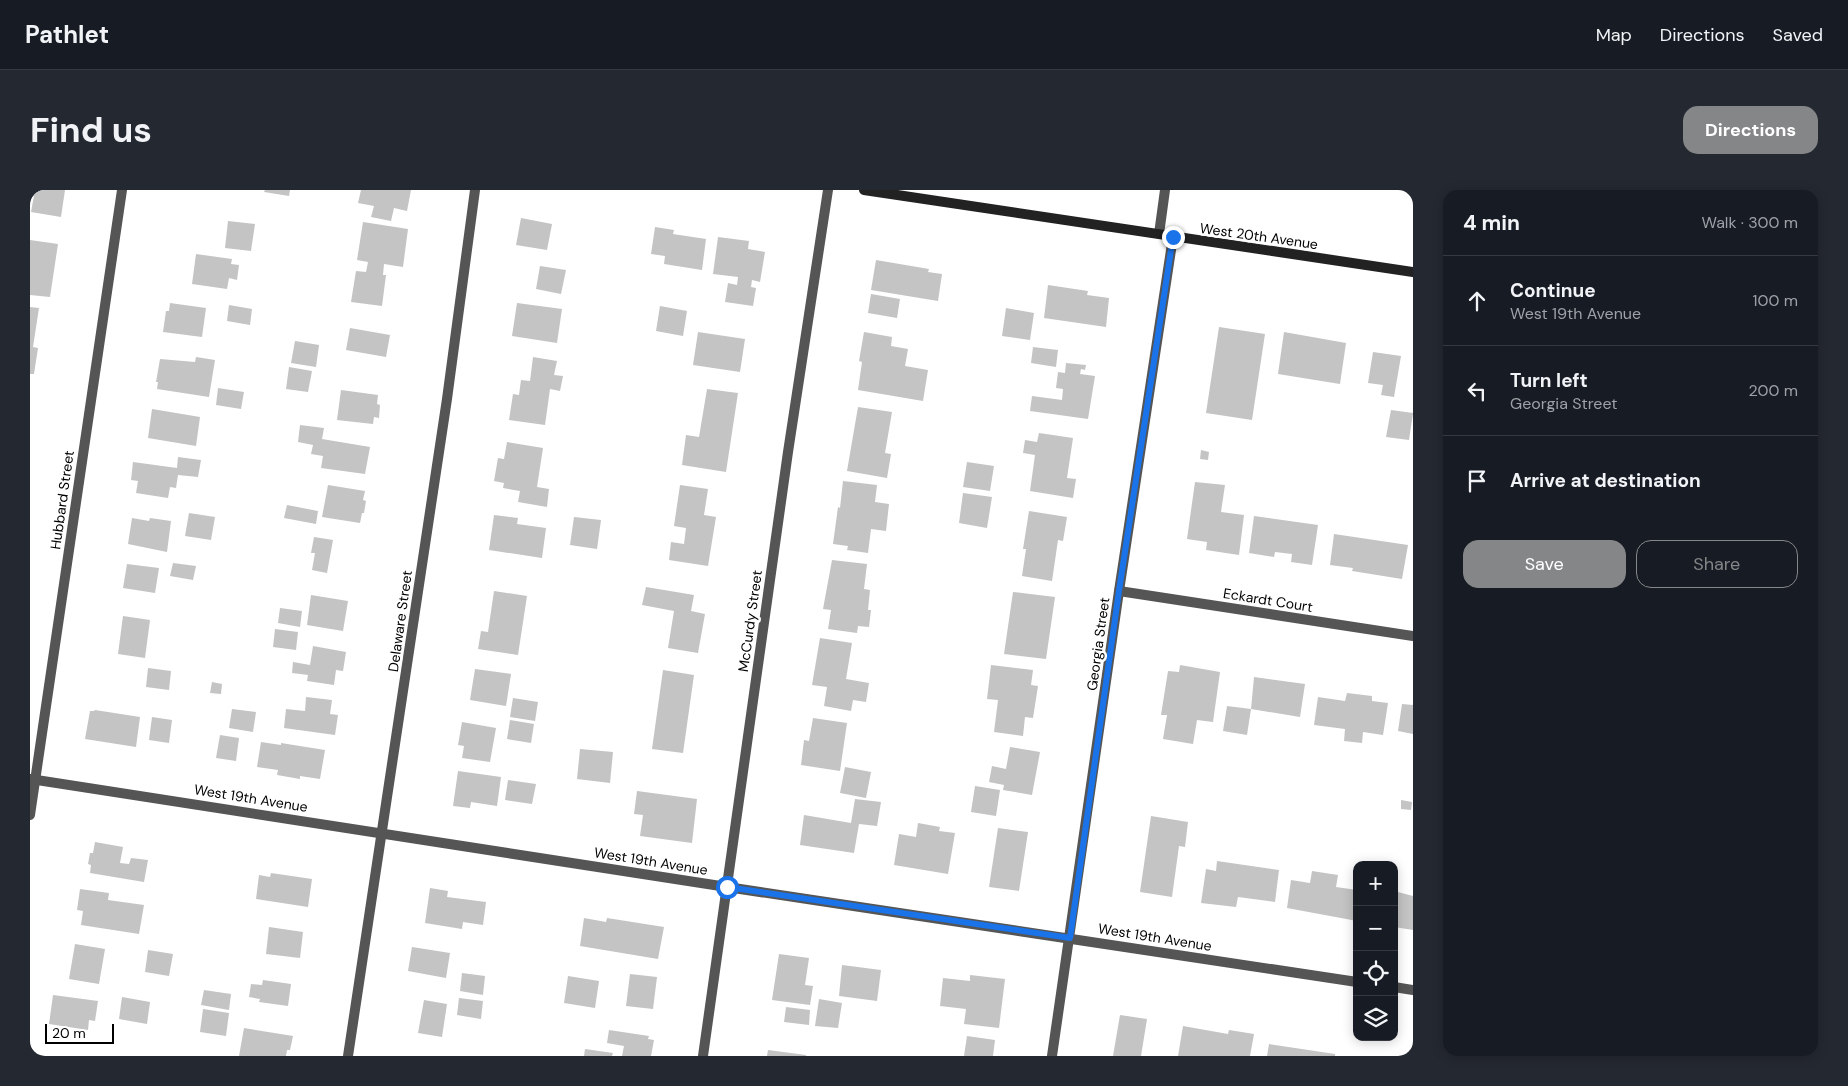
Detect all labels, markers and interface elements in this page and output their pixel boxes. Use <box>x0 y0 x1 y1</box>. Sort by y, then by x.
text: Pathlet <box>25 19 109 50</box>
text: Map <box>1596 23 1632 47</box>
text: Directions <box>1660 23 1745 47</box>
text: Saved <box>1773 23 1823 47</box>
button: Directions <box>1683 106 1818 154</box>
text: Find us <box>30 107 152 153</box>
text: 4 min <box>1463 209 1520 237</box>
text: Walk · 300 m <box>1701 212 1798 233</box>
street label: West 20th Avenue <box>1199 219 1319 253</box>
route end <box>1162 226 1185 249</box>
text: Continue <box>1510 278 1596 303</box>
icon: ahead <box>1463 287 1491 315</box>
text: 100 m <box>1753 290 1798 311</box>
text: West 19th Avenue <box>1510 303 1641 324</box>
text: Turn left <box>1510 368 1588 393</box>
icon: left <box>1463 377 1491 405</box>
text: 200 m <box>1749 380 1798 401</box>
text: Georgia Street <box>1510 393 1618 414</box>
street label: Hubbard Street <box>46 449 78 551</box>
icon: arrive <box>1463 467 1491 495</box>
text: Arrive at destination <box>1510 468 1701 493</box>
button: Save <box>1463 540 1626 588</box>
button: Share <box>1636 540 1798 588</box>
street label: Delaware Street <box>384 569 416 673</box>
street label: McCurdy Street <box>734 569 766 673</box>
street label: Eckardt Court <box>1222 584 1314 616</box>
street label: Georgia Street <box>1083 596 1113 692</box>
street label: West 19th Avenue <box>193 780 309 816</box>
street label: West 19th Avenue <box>593 843 709 879</box>
map controls <box>1353 861 1398 1041</box>
button: + <box>1353 861 1398 906</box>
route start <box>716 876 739 899</box>
button: − <box>1353 906 1398 951</box>
street label: West 19th Avenue <box>1097 919 1213 955</box>
button: locate <box>1353 951 1398 996</box>
button: layers <box>1353 996 1398 1041</box>
scale bar <box>45 1021 114 1044</box>
text: 20 m <box>52 1024 86 1042</box>

